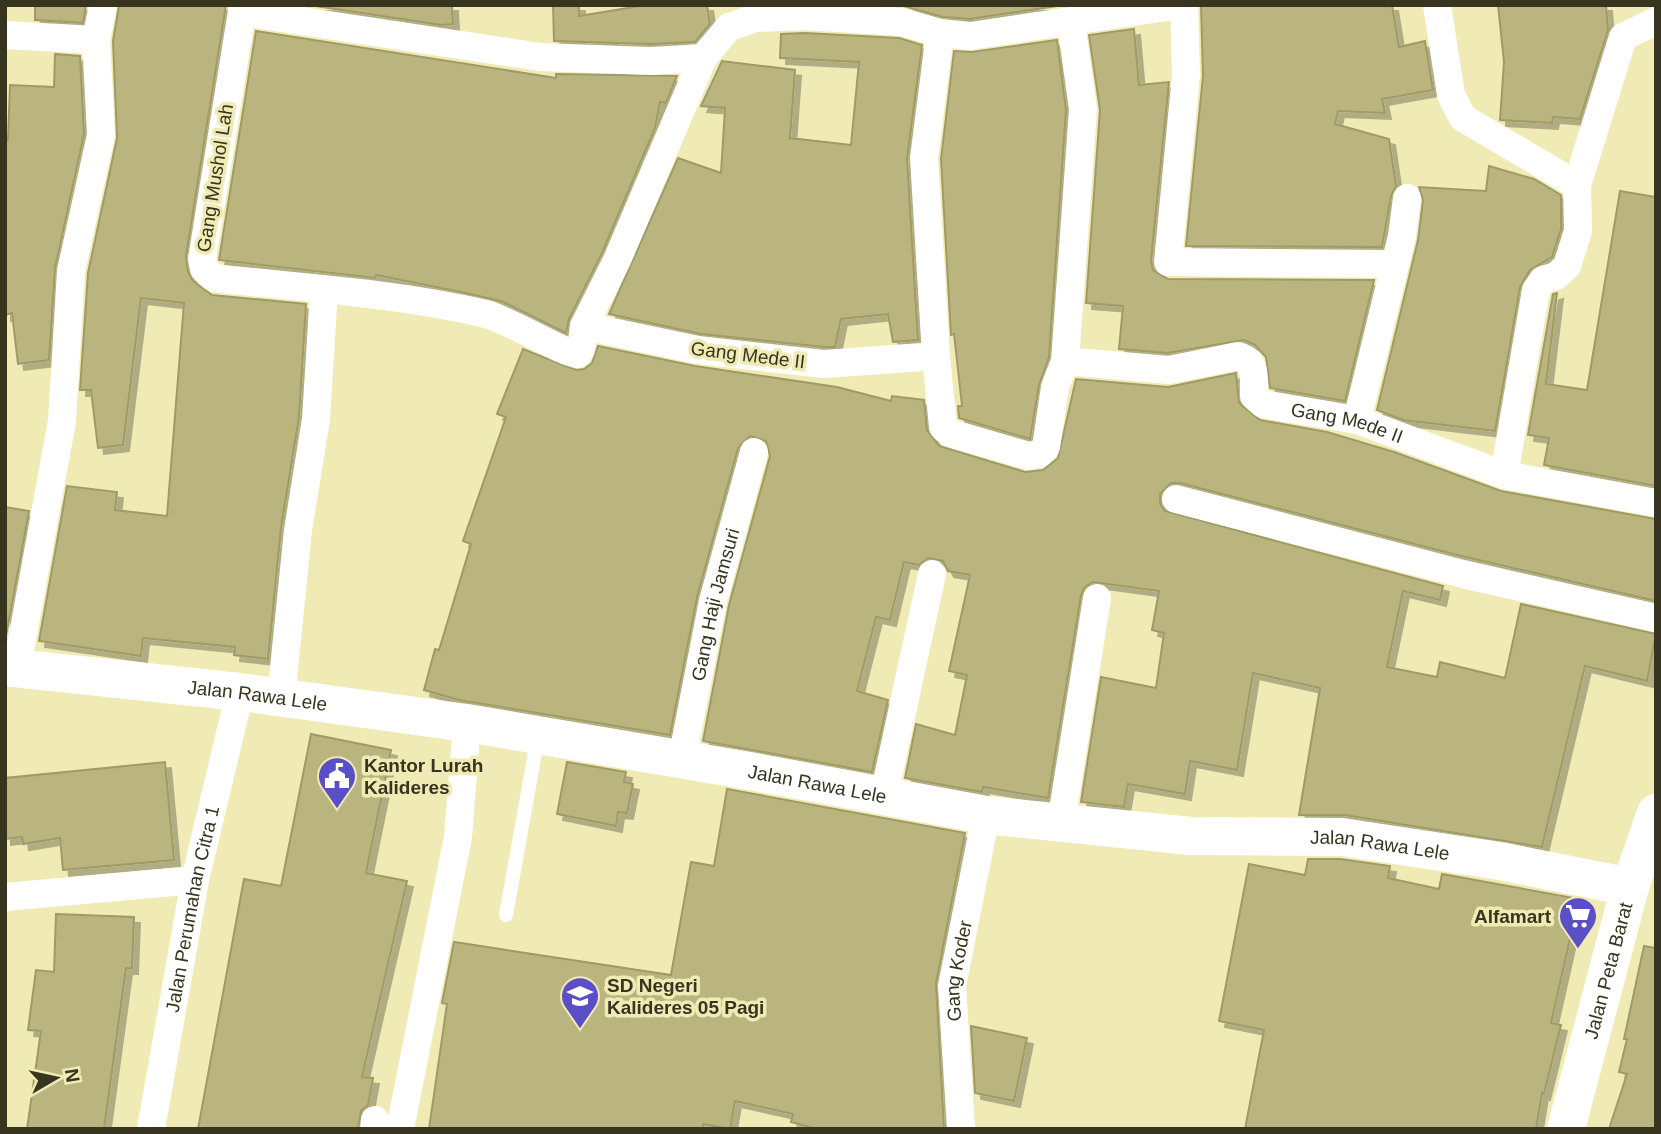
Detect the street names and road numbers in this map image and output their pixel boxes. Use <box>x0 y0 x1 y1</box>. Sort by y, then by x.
street label: Gang Mushol Lah <box>193 102 237 254</box>
street label: Gang Mede II <box>690 338 806 372</box>
street label: Gang Mede II <box>1289 398 1406 447</box>
street label: Gang Haji Jamsuri <box>687 526 743 683</box>
street label: Jalan Rawa Lele <box>187 676 329 714</box>
street label: Jalan Rawa Lele <box>746 760 888 807</box>
street label: Jalan Perumahan Citra 1 <box>161 803 223 1014</box>
street label: Jalan Rawa Lele <box>1310 826 1451 864</box>
street label: Jalan Peta Barat <box>1580 899 1636 1041</box>
street label: Gang Koder <box>941 918 975 1022</box>

